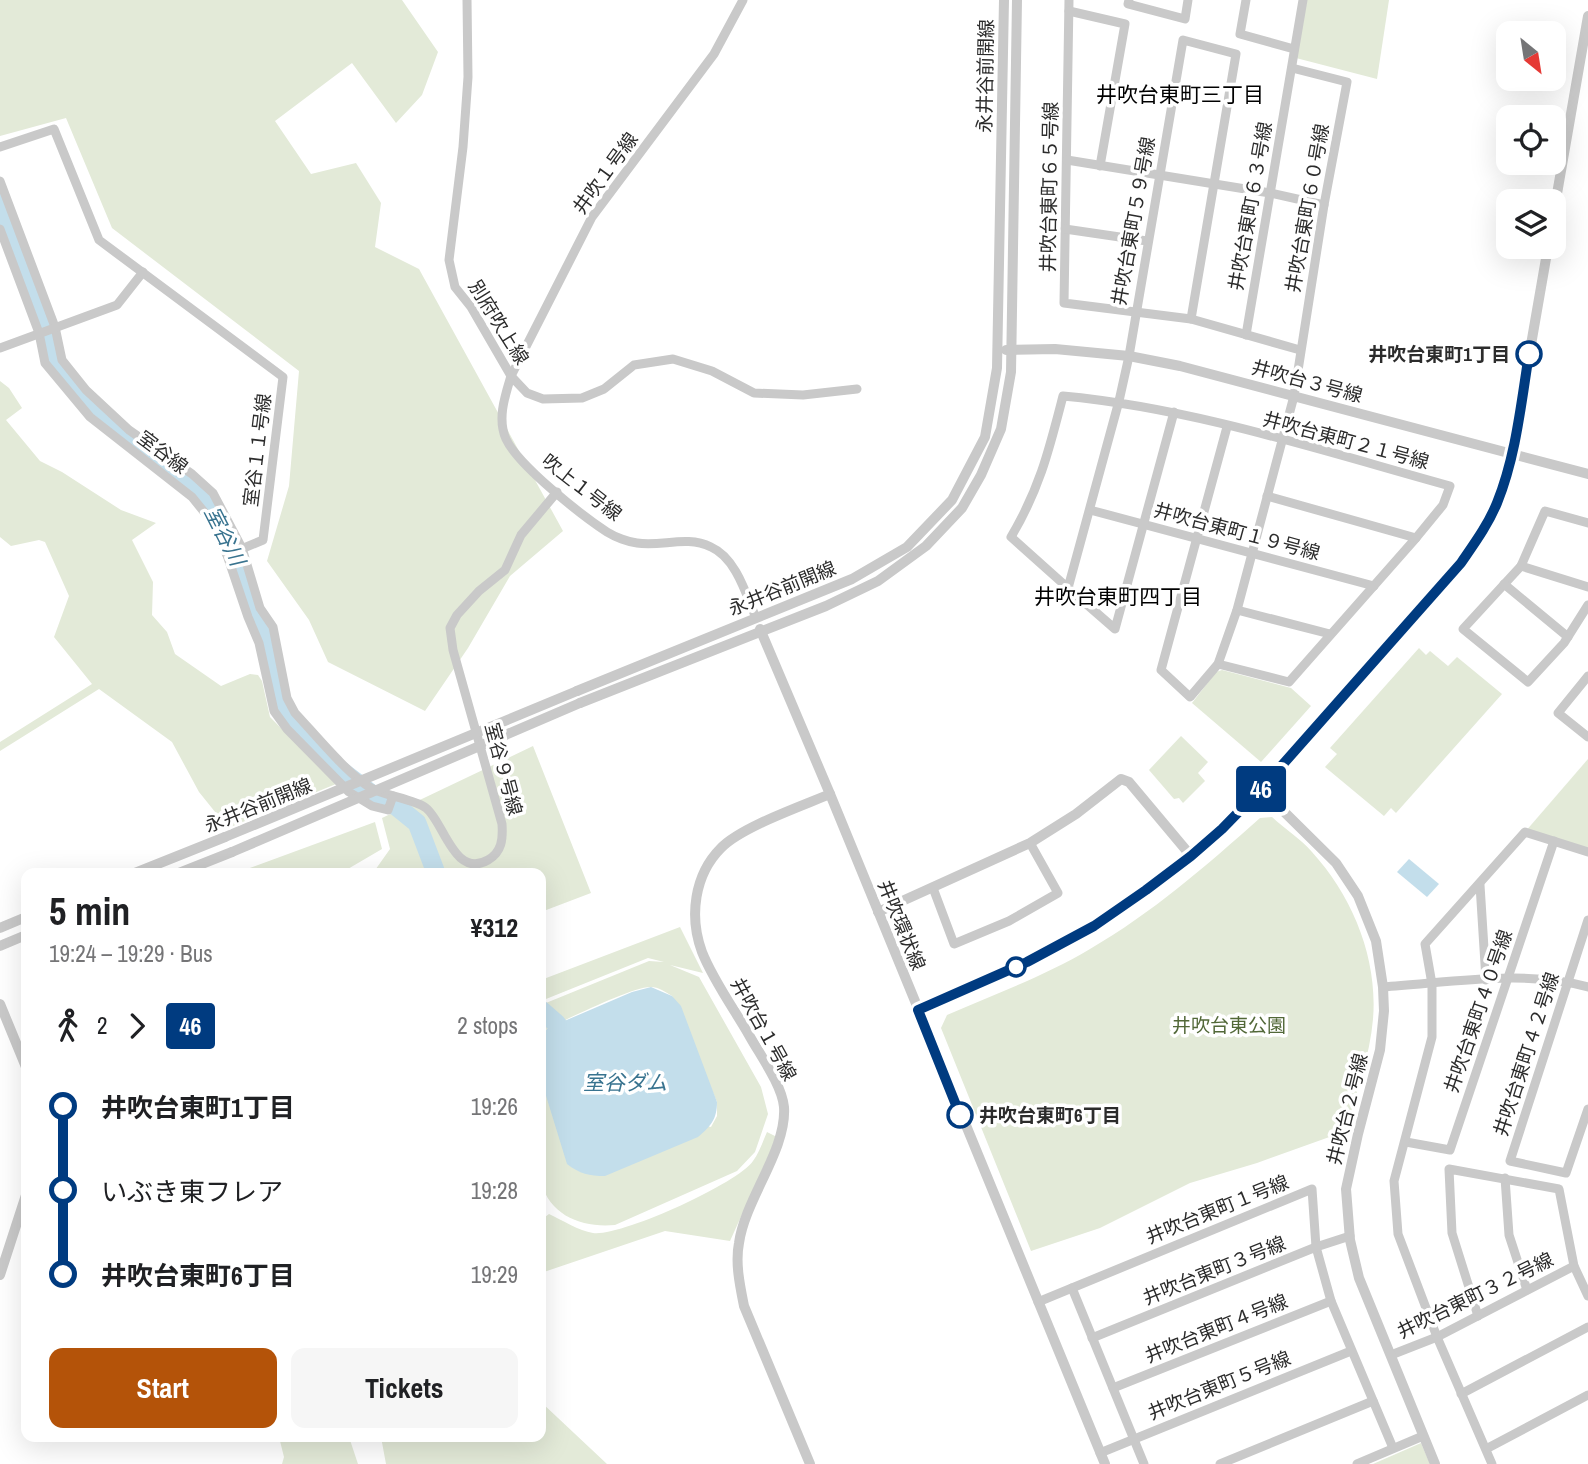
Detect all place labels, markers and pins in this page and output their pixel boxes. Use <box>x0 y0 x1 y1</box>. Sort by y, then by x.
place label: 井吹台東町1丁目 <box>1368 341 1510 367</box>
marker: 井吹台東町1丁目 <box>1516 341 1542 367</box>
unlabelled marker <box>1006 957 1026 977</box>
marker: 井吹台東町6丁目 <box>947 1102 973 1128</box>
place label: 井吹台東町6丁目 <box>979 1102 1121 1128</box>

